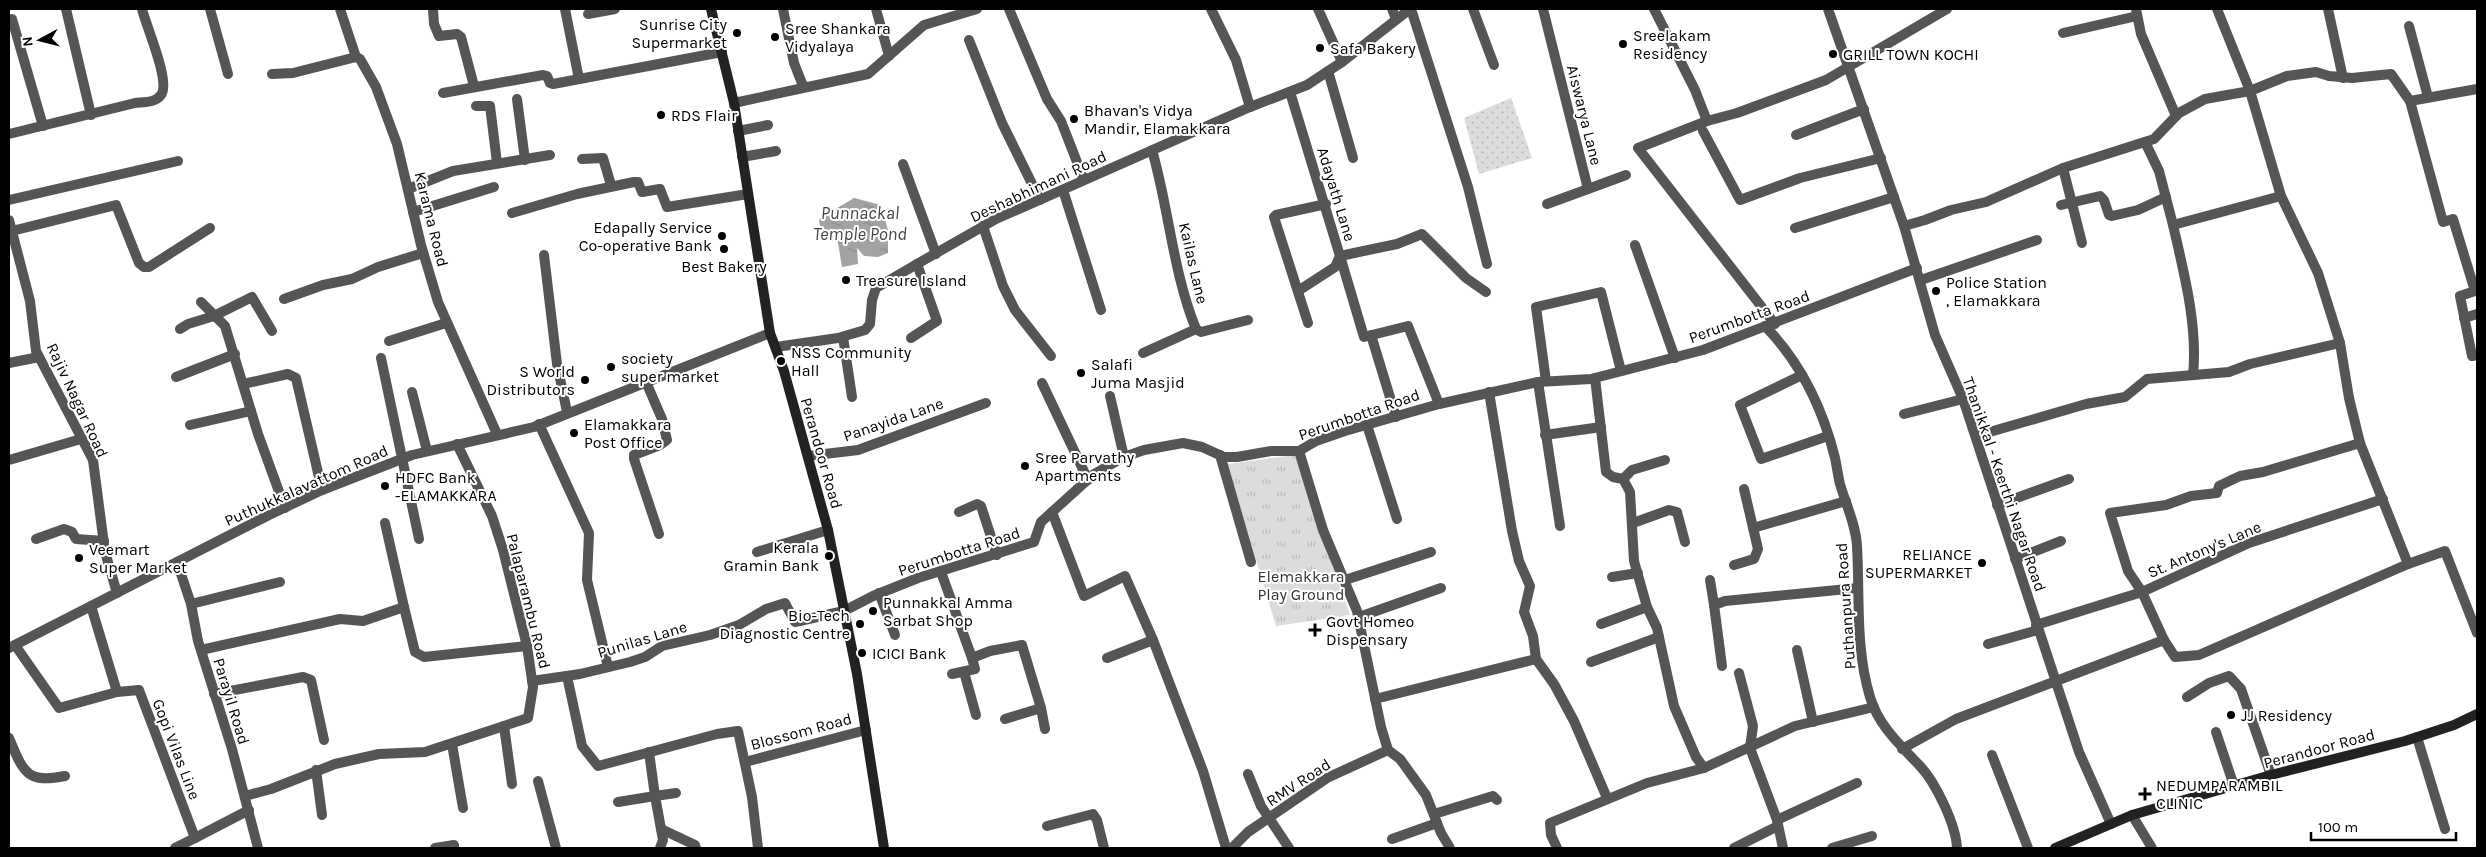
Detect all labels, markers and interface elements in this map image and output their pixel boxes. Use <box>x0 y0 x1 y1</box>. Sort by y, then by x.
north arrow <box>15 15 65 65</box>
place label: Sunrise City Supermarket <box>631 15 728 52</box>
place label: Sree Shankara Vidyalaya <box>785 19 891 56</box>
place label: Sreelakam Residency <box>1633 26 1711 63</box>
marker: Sunrise City Supermarket <box>731 27 743 39</box>
marker: Sree Shankara Vidyalaya <box>769 31 781 43</box>
text: N <box>19 36 37 48</box>
marker: Sreelakam Residency <box>1617 38 1629 50</box>
place label: Safa Bakery <box>1330 39 1416 58</box>
marker: Safa Bakery <box>1314 42 1326 54</box>
place label: GRILL TOWN KOCHI <box>1843 45 1979 64</box>
marker: GRILL TOWN KOCHI <box>1827 48 1839 60</box>
street label: Aiswarya Lane <box>1563 63 1606 167</box>
place label: Bhavan's Vidya Mandir, Elamakkara <box>1084 101 1231 138</box>
place label: RDS Flair <box>671 106 737 125</box>
marker: RDS Flair <box>655 109 667 121</box>
marker: Bhavan's Vidya Mandir, Elamakkara <box>1068 113 1080 125</box>
street label: Adayath Lane <box>1313 145 1360 243</box>
street label: Deshabhimani Road <box>967 146 1109 226</box>
street label: Karama Road <box>410 170 453 269</box>
water label: Punnackal Temple Pond <box>813 202 907 245</box>
place label: Edapally Service Co-operative Bank <box>579 218 712 255</box>
street label: Kailas Lane <box>1175 221 1212 306</box>
marker: Edapally Service Co-operative Bank <box>716 230 728 242</box>
marker: Best Bakery <box>718 243 730 255</box>
place label: Best Bakery <box>681 257 767 276</box>
place label: Treasure Island <box>856 271 967 290</box>
place label: Police Station , Elamakkara <box>1946 273 2047 310</box>
marker: Treasure Island <box>840 274 852 286</box>
marker: Police Station , Elamakkara <box>1930 285 1942 297</box>
street label: Perumbotta Road <box>1686 286 1812 347</box>
street label: Rajiv Nagar Road <box>43 340 112 461</box>
place label: NSS Community Hall <box>791 343 912 380</box>
place label: society super market <box>621 349 719 386</box>
marker: NSS Community Hall <box>775 355 787 367</box>
place label: Salafi Juma Masjid <box>1091 355 1185 392</box>
marker: society super market <box>605 361 617 373</box>
place label: S World Distributors <box>487 362 575 399</box>
marker: Salafi Juma Masjid <box>1075 367 1087 379</box>
marker: S World Distributors <box>579 374 591 386</box>
street label: Thanikkal - Keerthi Nagar Road <box>1959 374 2050 594</box>
street label: Perumbotta Road <box>1296 385 1422 444</box>
street label: Panayida Lane <box>841 393 946 445</box>
street label: Perandoor Road <box>797 395 846 511</box>
place label: Elamakkara Post Office <box>584 415 672 452</box>
marker: Elamakkara Post Office <box>568 427 580 439</box>
street label: Puthukkalavattom Road <box>221 441 391 530</box>
place label: Sree Parvathy Apartments <box>1035 448 1135 485</box>
marker: Sree Parvathy Apartments <box>1019 460 1031 472</box>
place label: HDFC Bank -ELAMAKKARA <box>395 468 497 505</box>
marker: HDFC Bank -ELAMAKKARA <box>379 480 391 492</box>
street label: St. Antony's Lane <box>2145 517 2264 582</box>
street label: Perumbotta Road <box>896 523 1023 580</box>
street label: Palaparambu Road <box>503 532 554 671</box>
place label: Kerala Gramin Bank <box>723 538 819 575</box>
place label: Veemart Super Market <box>89 540 187 577</box>
street label: Puthanpura Road <box>1832 542 1859 670</box>
place label: RELIANCE SUPERMARKET <box>1865 545 1972 582</box>
marker: Kerala Gramin Bank <box>823 550 835 562</box>
marker: Veemart Super Market <box>73 552 85 564</box>
marker: RELIANCE SUPERMARKET <box>1976 557 1988 569</box>
park label: Elemakkara Play Ground <box>1257 567 1345 604</box>
place label: Punnakkal Amma Sarbat Shop <box>883 593 1013 630</box>
marker: Punnakkal Amma Sarbat Shop <box>867 605 879 617</box>
place label: Bio-Tech Diagnostic Centre <box>719 606 850 643</box>
place label: Govt Homeo Dispensary <box>1326 612 1414 649</box>
street label: Punilas Lane <box>595 617 689 662</box>
marker: Bio-Tech Diagnostic Centre <box>854 618 866 630</box>
marker: Govt Homeo Dispensary <box>1308 623 1322 637</box>
place label: ICICI Bank <box>872 644 946 663</box>
marker: ICICI Bank <box>856 647 868 659</box>
street label: Parayil Road <box>209 656 254 747</box>
street label: Gopi Vilas Line <box>149 696 204 802</box>
place label: JJ Residency <box>2241 706 2333 725</box>
street label: Blossom Road <box>748 709 854 754</box>
marker: JJ Residency <box>2225 709 2237 721</box>
street label: Perandoor Road <box>2261 724 2377 773</box>
street label: RMV Road <box>1262 755 1334 810</box>
place label: NEDUMPARAMBIL CLINIC <box>2156 776 2283 813</box>
marker: NEDUMPARAMBIL CLINIC <box>2138 787 2152 801</box>
scale bar <box>2311 810 2456 842</box>
text: 100 m <box>2318 818 2358 836</box>

